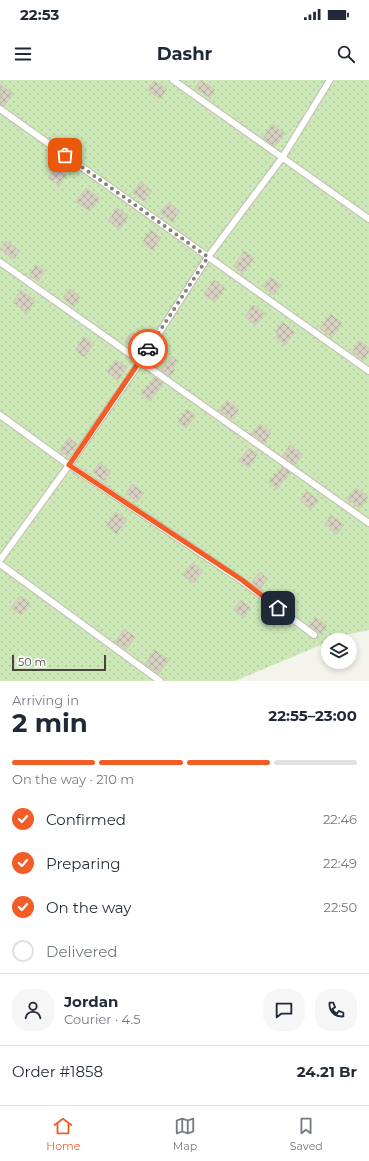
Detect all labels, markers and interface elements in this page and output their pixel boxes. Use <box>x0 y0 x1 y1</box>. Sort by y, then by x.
text: 22:53 <box>20 5 59 24</box>
icon: menu <box>12 43 34 65</box>
text: Dashr <box>157 43 212 65</box>
icon: search <box>335 43 357 65</box>
pin <box>48 138 82 172</box>
icon: bag <box>54 144 76 166</box>
courier <box>128 329 168 369</box>
icon: car <box>137 338 159 360</box>
pin <box>261 591 295 625</box>
icon: home <box>267 597 289 619</box>
map controls <box>321 633 357 669</box>
button: layers <box>321 633 357 669</box>
scale bar <box>12 653 106 672</box>
text: 50 m <box>18 655 46 669</box>
text: Arriving in <box>12 692 79 708</box>
text: 22:55–23:00 <box>268 706 357 725</box>
text: 2 min <box>12 707 88 739</box>
text: On the way · 210 m <box>12 771 134 787</box>
icon: check <box>12 808 34 830</box>
text: Confirmed <box>46 810 126 829</box>
text: 22:46 <box>323 811 357 827</box>
icon: check <box>12 852 34 874</box>
text: Preparing <box>46 854 121 873</box>
text: 22:49 <box>323 855 357 871</box>
icon: check <box>12 896 34 918</box>
text: On the way <box>46 898 131 917</box>
text: 22:50 <box>324 899 357 915</box>
text: Delivered <box>46 942 118 961</box>
button: person <box>12 989 54 1031</box>
button: chat <box>263 989 305 1031</box>
button: phone <box>315 989 357 1031</box>
text: Jordan <box>64 992 118 1011</box>
text: Courier · 4.5 <box>64 1011 141 1027</box>
text: Order #1858 <box>12 1062 103 1081</box>
text: 24.21 Br <box>297 1062 357 1081</box>
tab: Home <box>46 1115 80 1153</box>
tab: Map <box>173 1115 197 1153</box>
tab: Saved <box>290 1115 323 1153</box>

